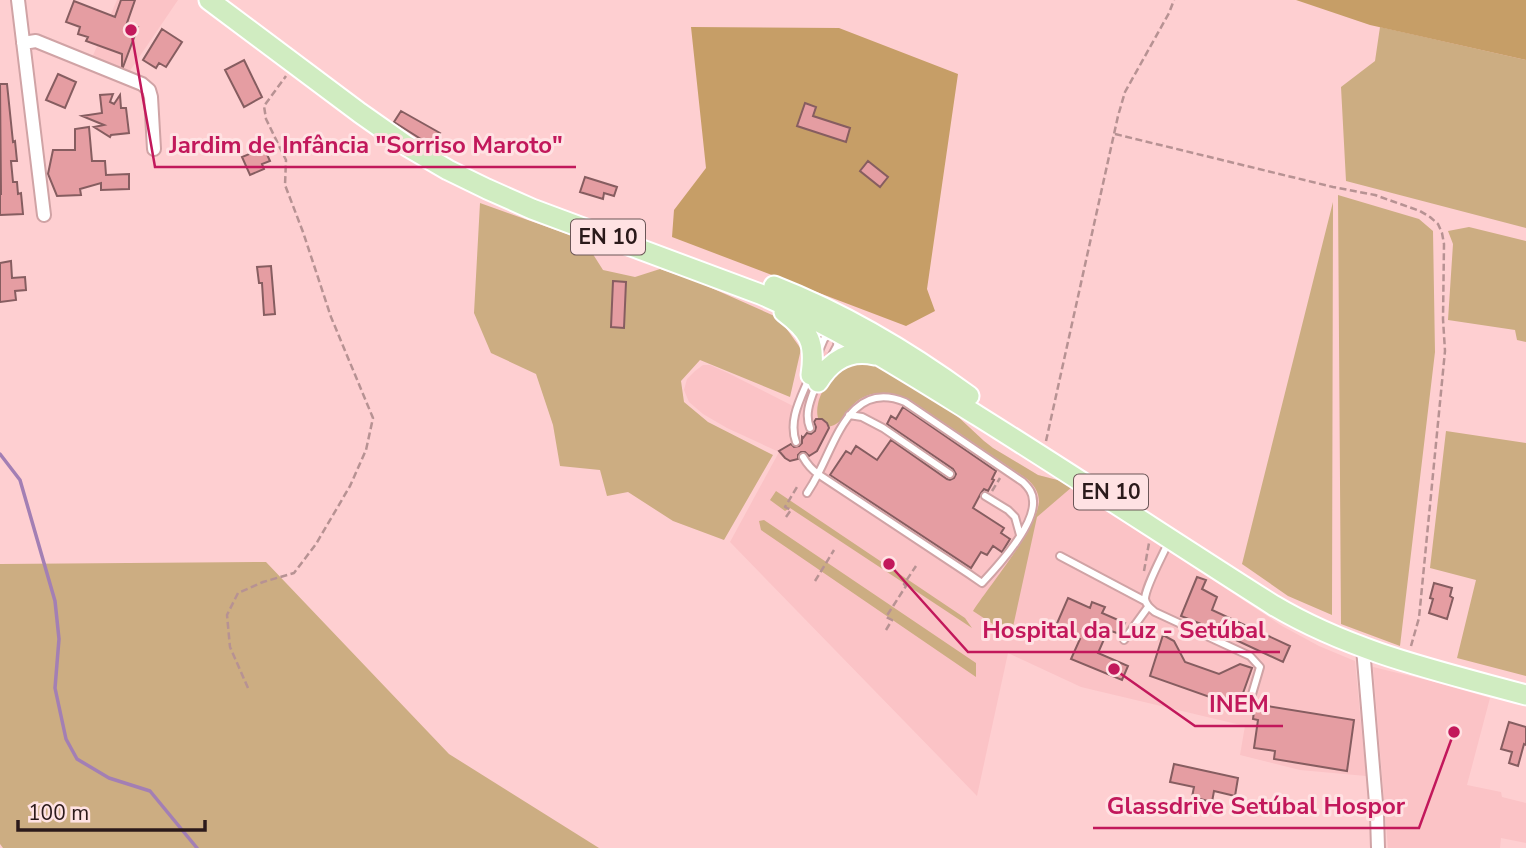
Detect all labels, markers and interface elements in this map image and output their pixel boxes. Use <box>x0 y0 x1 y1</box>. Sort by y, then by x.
callout: Jardim de Infância "Sorriso Maroto" <box>155 122 576 167</box>
text: Jardim de Infância "Sorriso Maroto" <box>168 129 563 161</box>
road number: EN 10 <box>571 219 645 254</box>
road number: EN 10 <box>1074 475 1148 510</box>
callout: Hospital da Luz - Setúbal <box>968 607 1280 652</box>
text: Hospital da Luz - Setúbal <box>982 614 1266 646</box>
callout: INEM <box>1195 681 1283 726</box>
text: INEM <box>1209 688 1269 720</box>
callout: Glassdrive Setúbal Hospor <box>1093 783 1419 828</box>
scale bar <box>18 788 205 832</box>
text: Glassdrive Setúbal Hospor <box>1107 790 1406 822</box>
text: 100 m <box>28 799 89 827</box>

